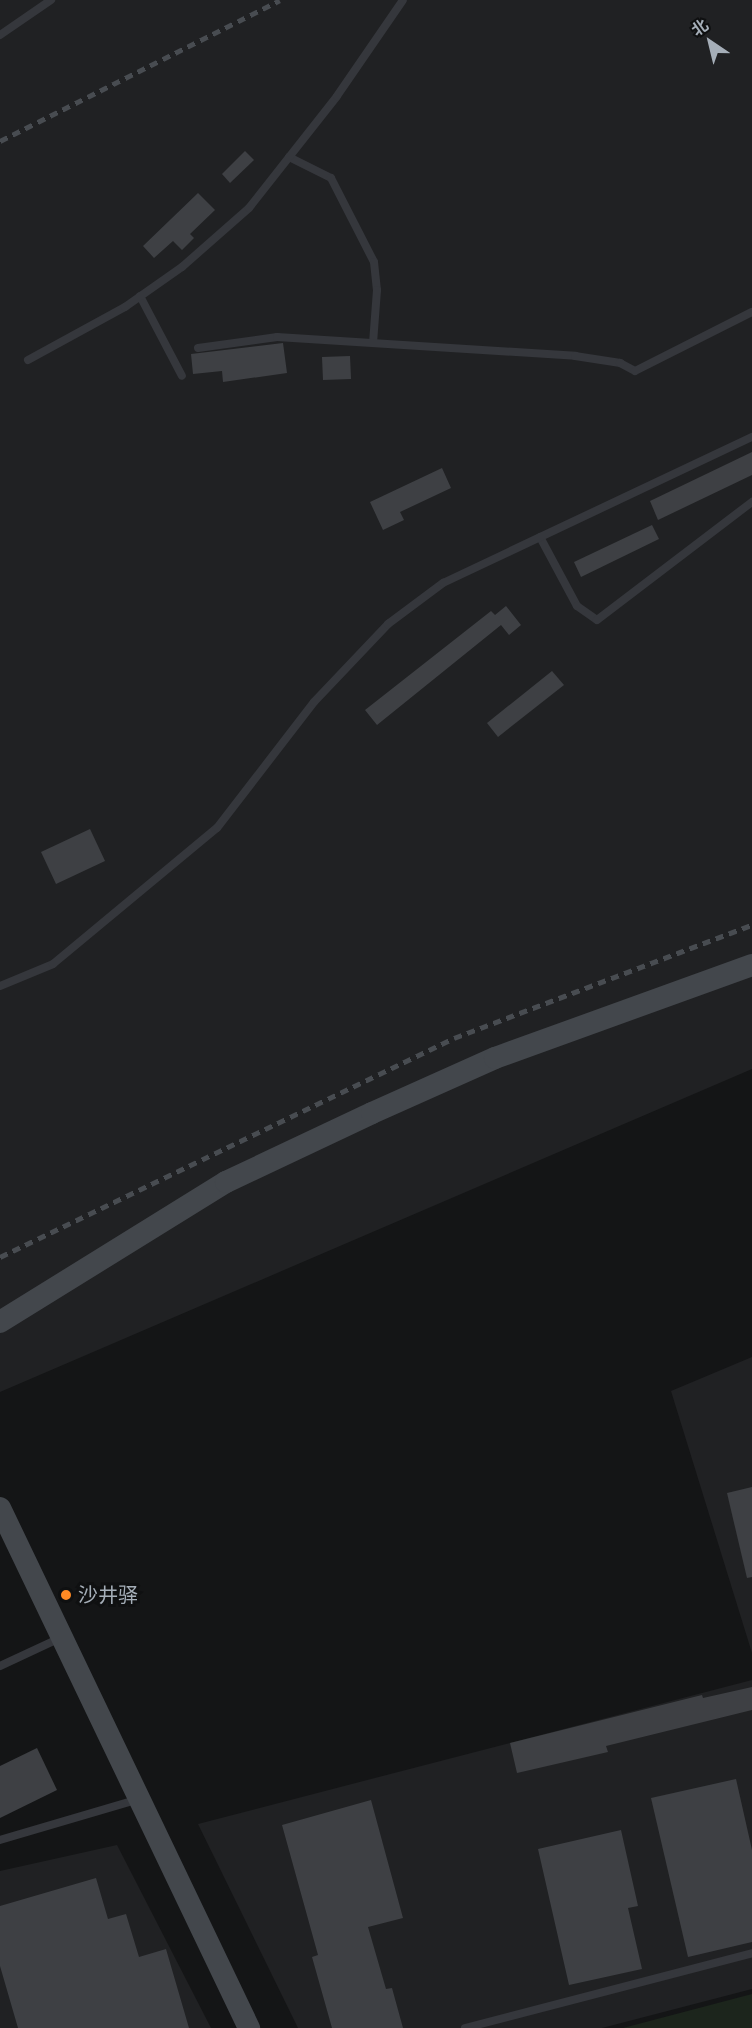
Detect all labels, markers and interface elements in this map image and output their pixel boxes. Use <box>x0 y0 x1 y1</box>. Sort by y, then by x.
north arrow <box>680 12 740 72</box>
text: 北 <box>687 14 712 40</box>
place label: 沙井驿 <box>78 1583 138 1607</box>
marker: 沙井驿 <box>59 1588 73 1602</box>

